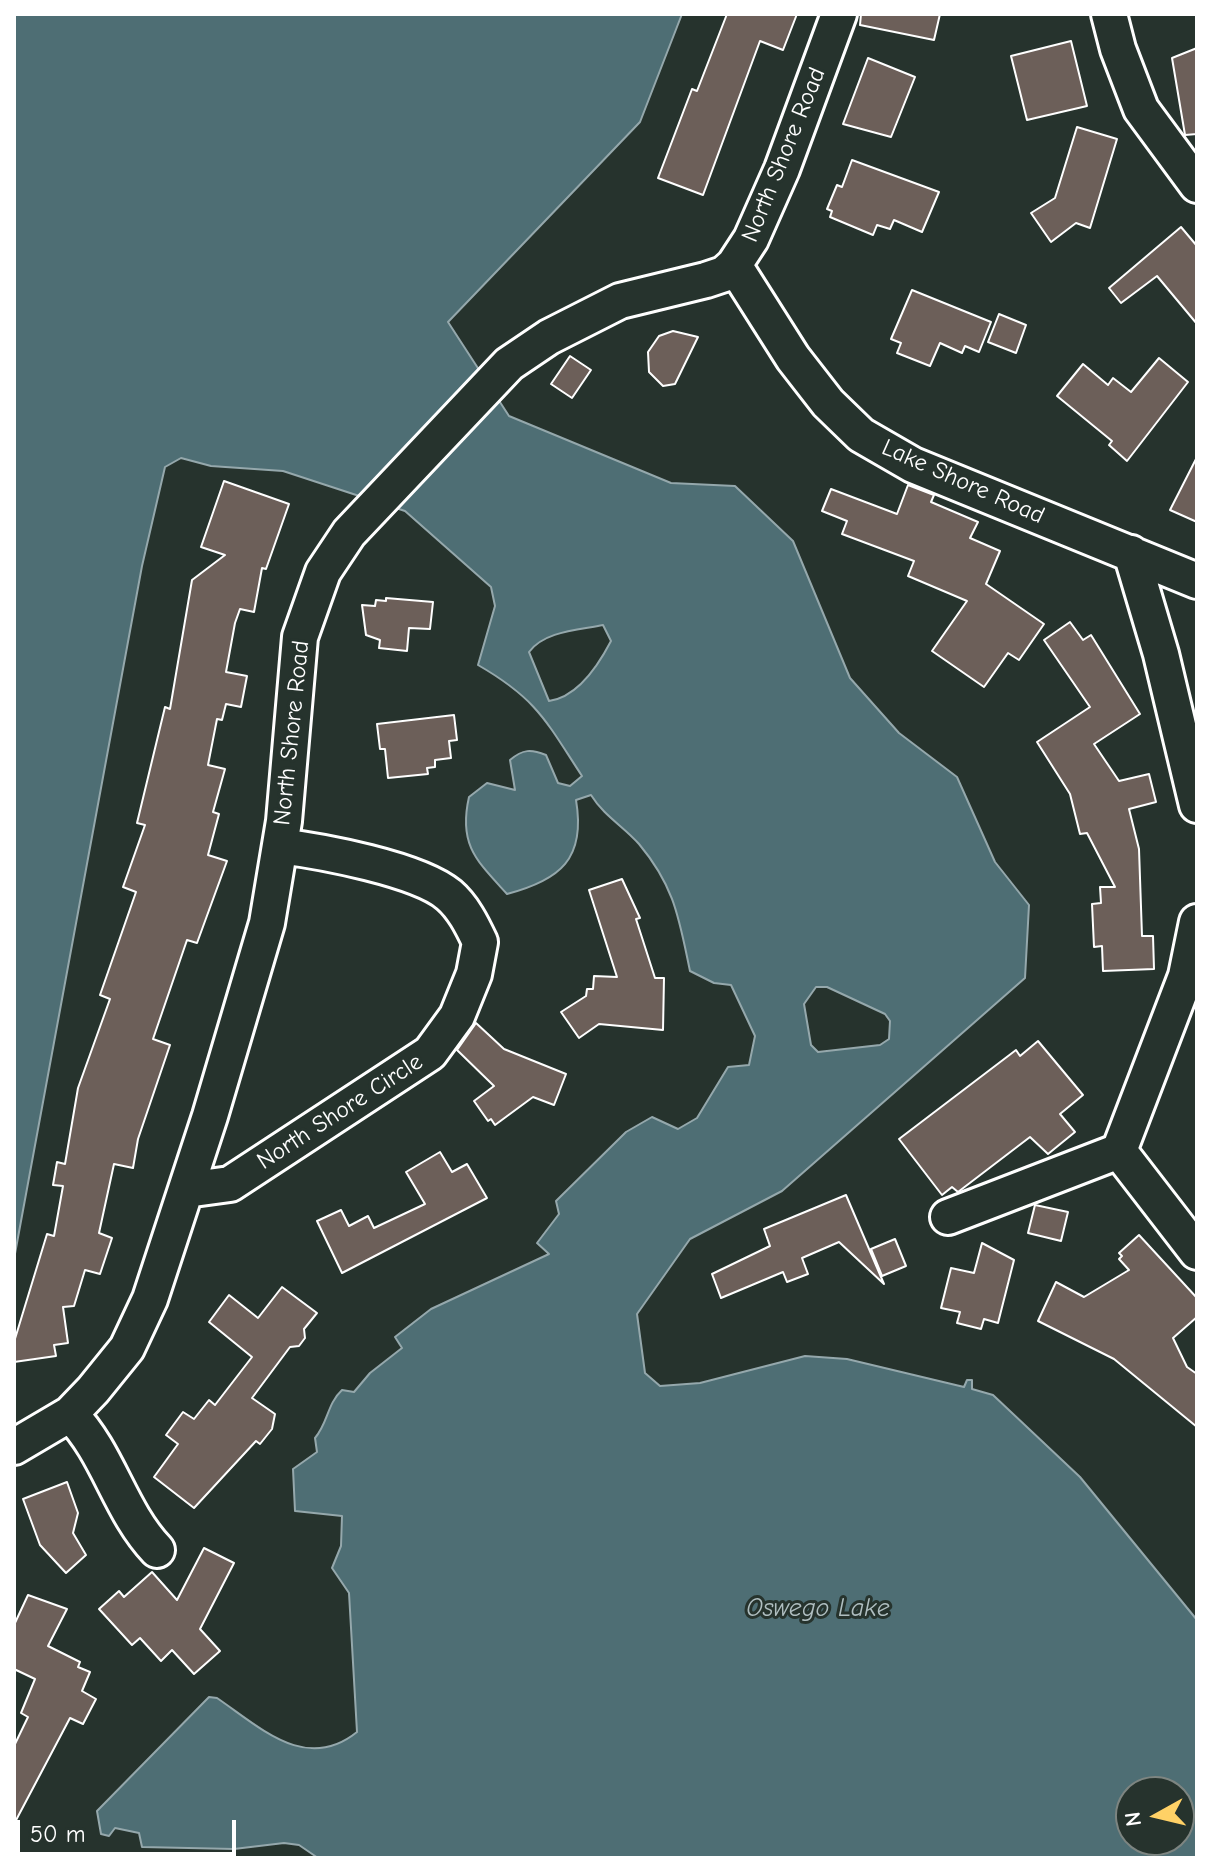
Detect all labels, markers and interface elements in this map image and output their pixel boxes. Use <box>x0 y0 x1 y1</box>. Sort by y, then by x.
street label: North Shore Road <box>736 64 832 246</box>
street label: Lake Shore Road <box>877 433 1049 531</box>
street label: North Shore Road <box>268 639 316 827</box>
street label: North Shore Circle <box>252 1048 428 1176</box>
water label: Oswego Lake <box>746 1593 890 1625</box>
north arrow <box>1115 1776 1195 1856</box>
scale bar <box>20 1804 240 1854</box>
text: N <box>1119 1810 1147 1828</box>
text: 50 m <box>30 1820 86 1848</box>

